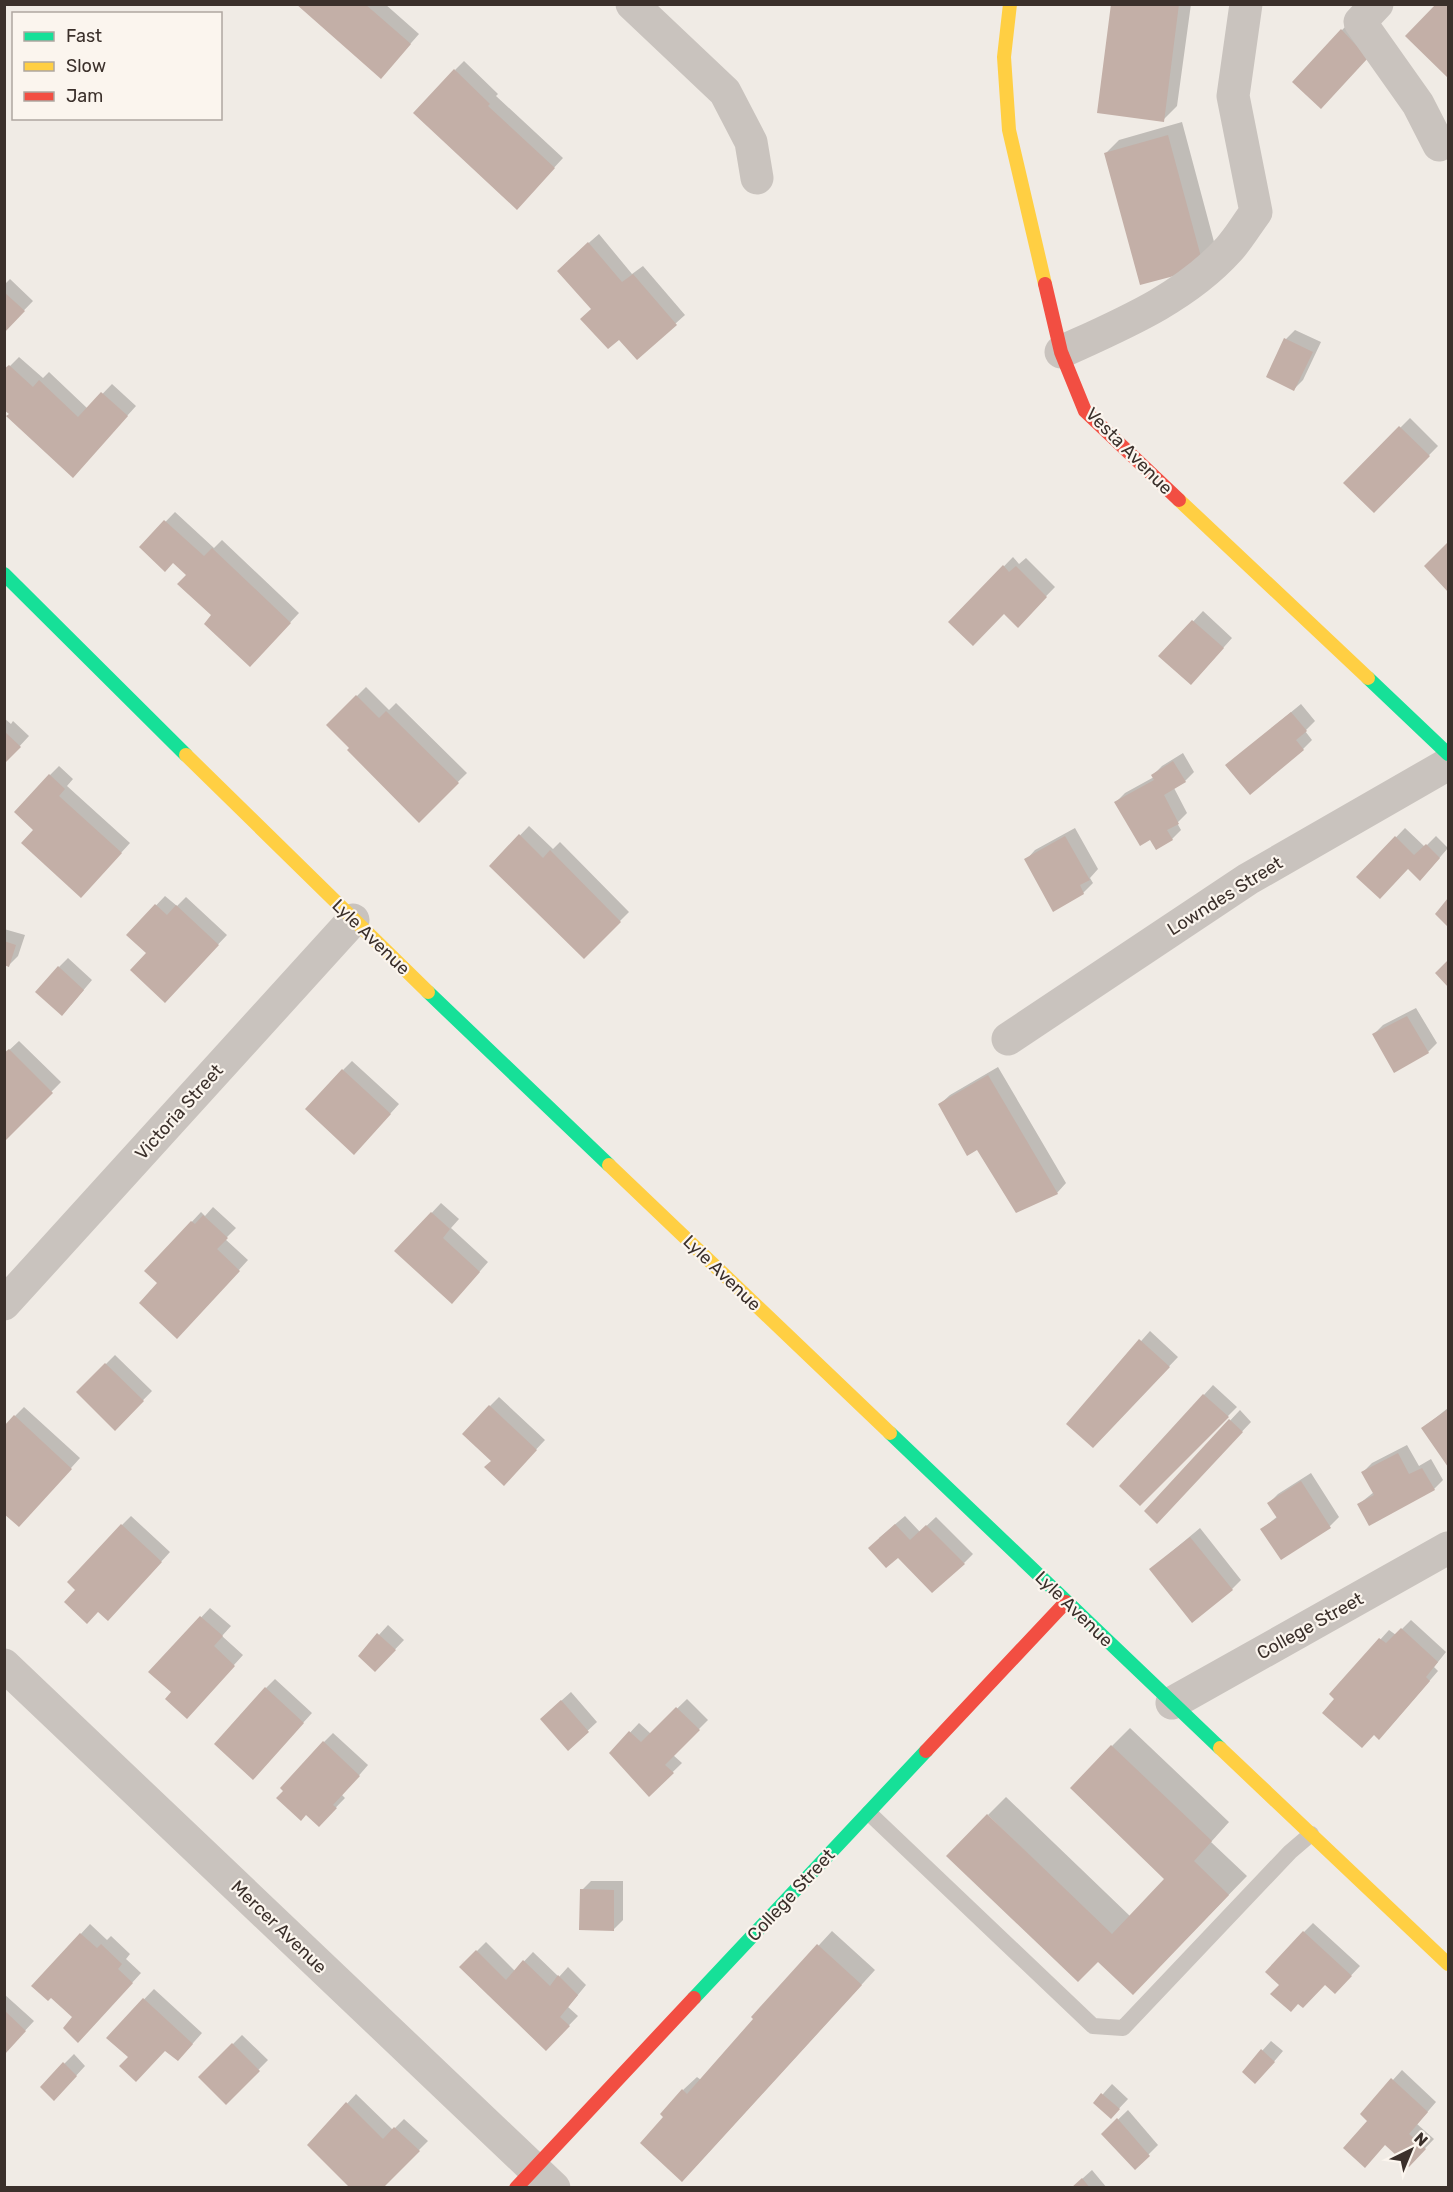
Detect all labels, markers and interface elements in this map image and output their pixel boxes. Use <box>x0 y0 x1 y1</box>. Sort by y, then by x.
legend <box>12 12 222 120</box>
text: Fast <box>66 25 102 47</box>
text: Slow <box>66 55 106 77</box>
text: Jam <box>66 85 103 107</box>
street label: Vesta Avenue <box>1081 403 1177 499</box>
street label: Lowndes Street <box>1163 852 1287 940</box>
street label: Lyle Avenue <box>327 894 415 980</box>
street label: Victoria Street <box>130 1060 228 1164</box>
street label: Lyle Avenue <box>678 1230 766 1316</box>
street label: Lyle Avenue <box>1030 1566 1118 1652</box>
street label: College Street <box>1253 1588 1367 1664</box>
street label: College Street <box>743 1844 839 1946</box>
street label: Mercer Avenue <box>227 1876 331 1978</box>
north arrow <box>1381 2120 1441 2180</box>
text: N <box>1410 2129 1432 2150</box>

